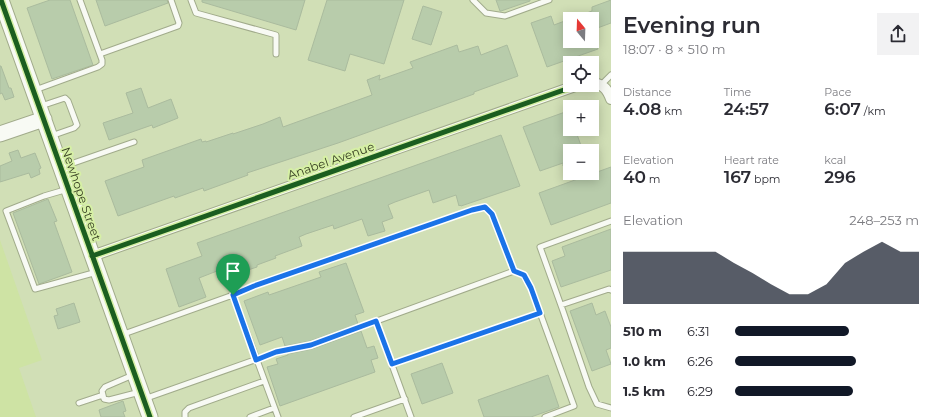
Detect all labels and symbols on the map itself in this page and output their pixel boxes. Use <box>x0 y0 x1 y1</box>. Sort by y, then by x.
north arrow <box>563 12 599 48</box>
street label: Anabel Avenue <box>285 139 376 182</box>
street label: Newhope Street <box>58 145 105 243</box>
pin <box>216 254 250 295</box>

